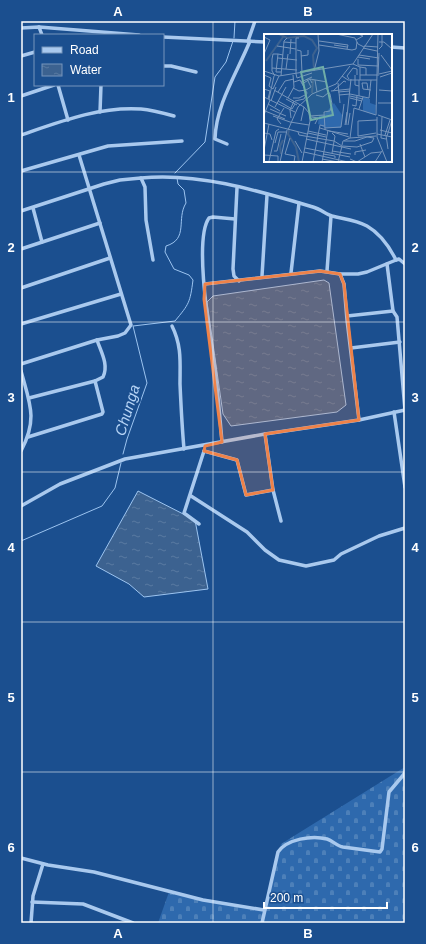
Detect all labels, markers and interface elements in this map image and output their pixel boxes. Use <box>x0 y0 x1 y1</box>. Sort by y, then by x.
text: A <box>113 4 123 19</box>
text: B <box>303 4 313 19</box>
legend <box>34 34 164 86</box>
inset map <box>264 34 392 162</box>
text: Road <box>70 43 99 57</box>
text: Water <box>70 63 102 77</box>
text: 1 <box>7 90 15 105</box>
text: 1 <box>411 90 419 105</box>
text: 2 <box>7 240 15 255</box>
text: 2 <box>411 240 419 255</box>
water label: Chunga <box>111 382 143 438</box>
text: 3 <box>7 390 15 405</box>
text: 3 <box>411 390 419 405</box>
text: 4 <box>7 540 15 555</box>
text: 4 <box>411 540 419 555</box>
text: 5 <box>7 690 15 705</box>
text: 5 <box>411 690 419 705</box>
text: 6 <box>7 840 15 855</box>
text: 6 <box>411 840 419 855</box>
scale bar <box>264 884 387 910</box>
text: 200 m <box>270 891 303 905</box>
text: A <box>113 926 123 941</box>
text: B <box>303 926 313 941</box>

